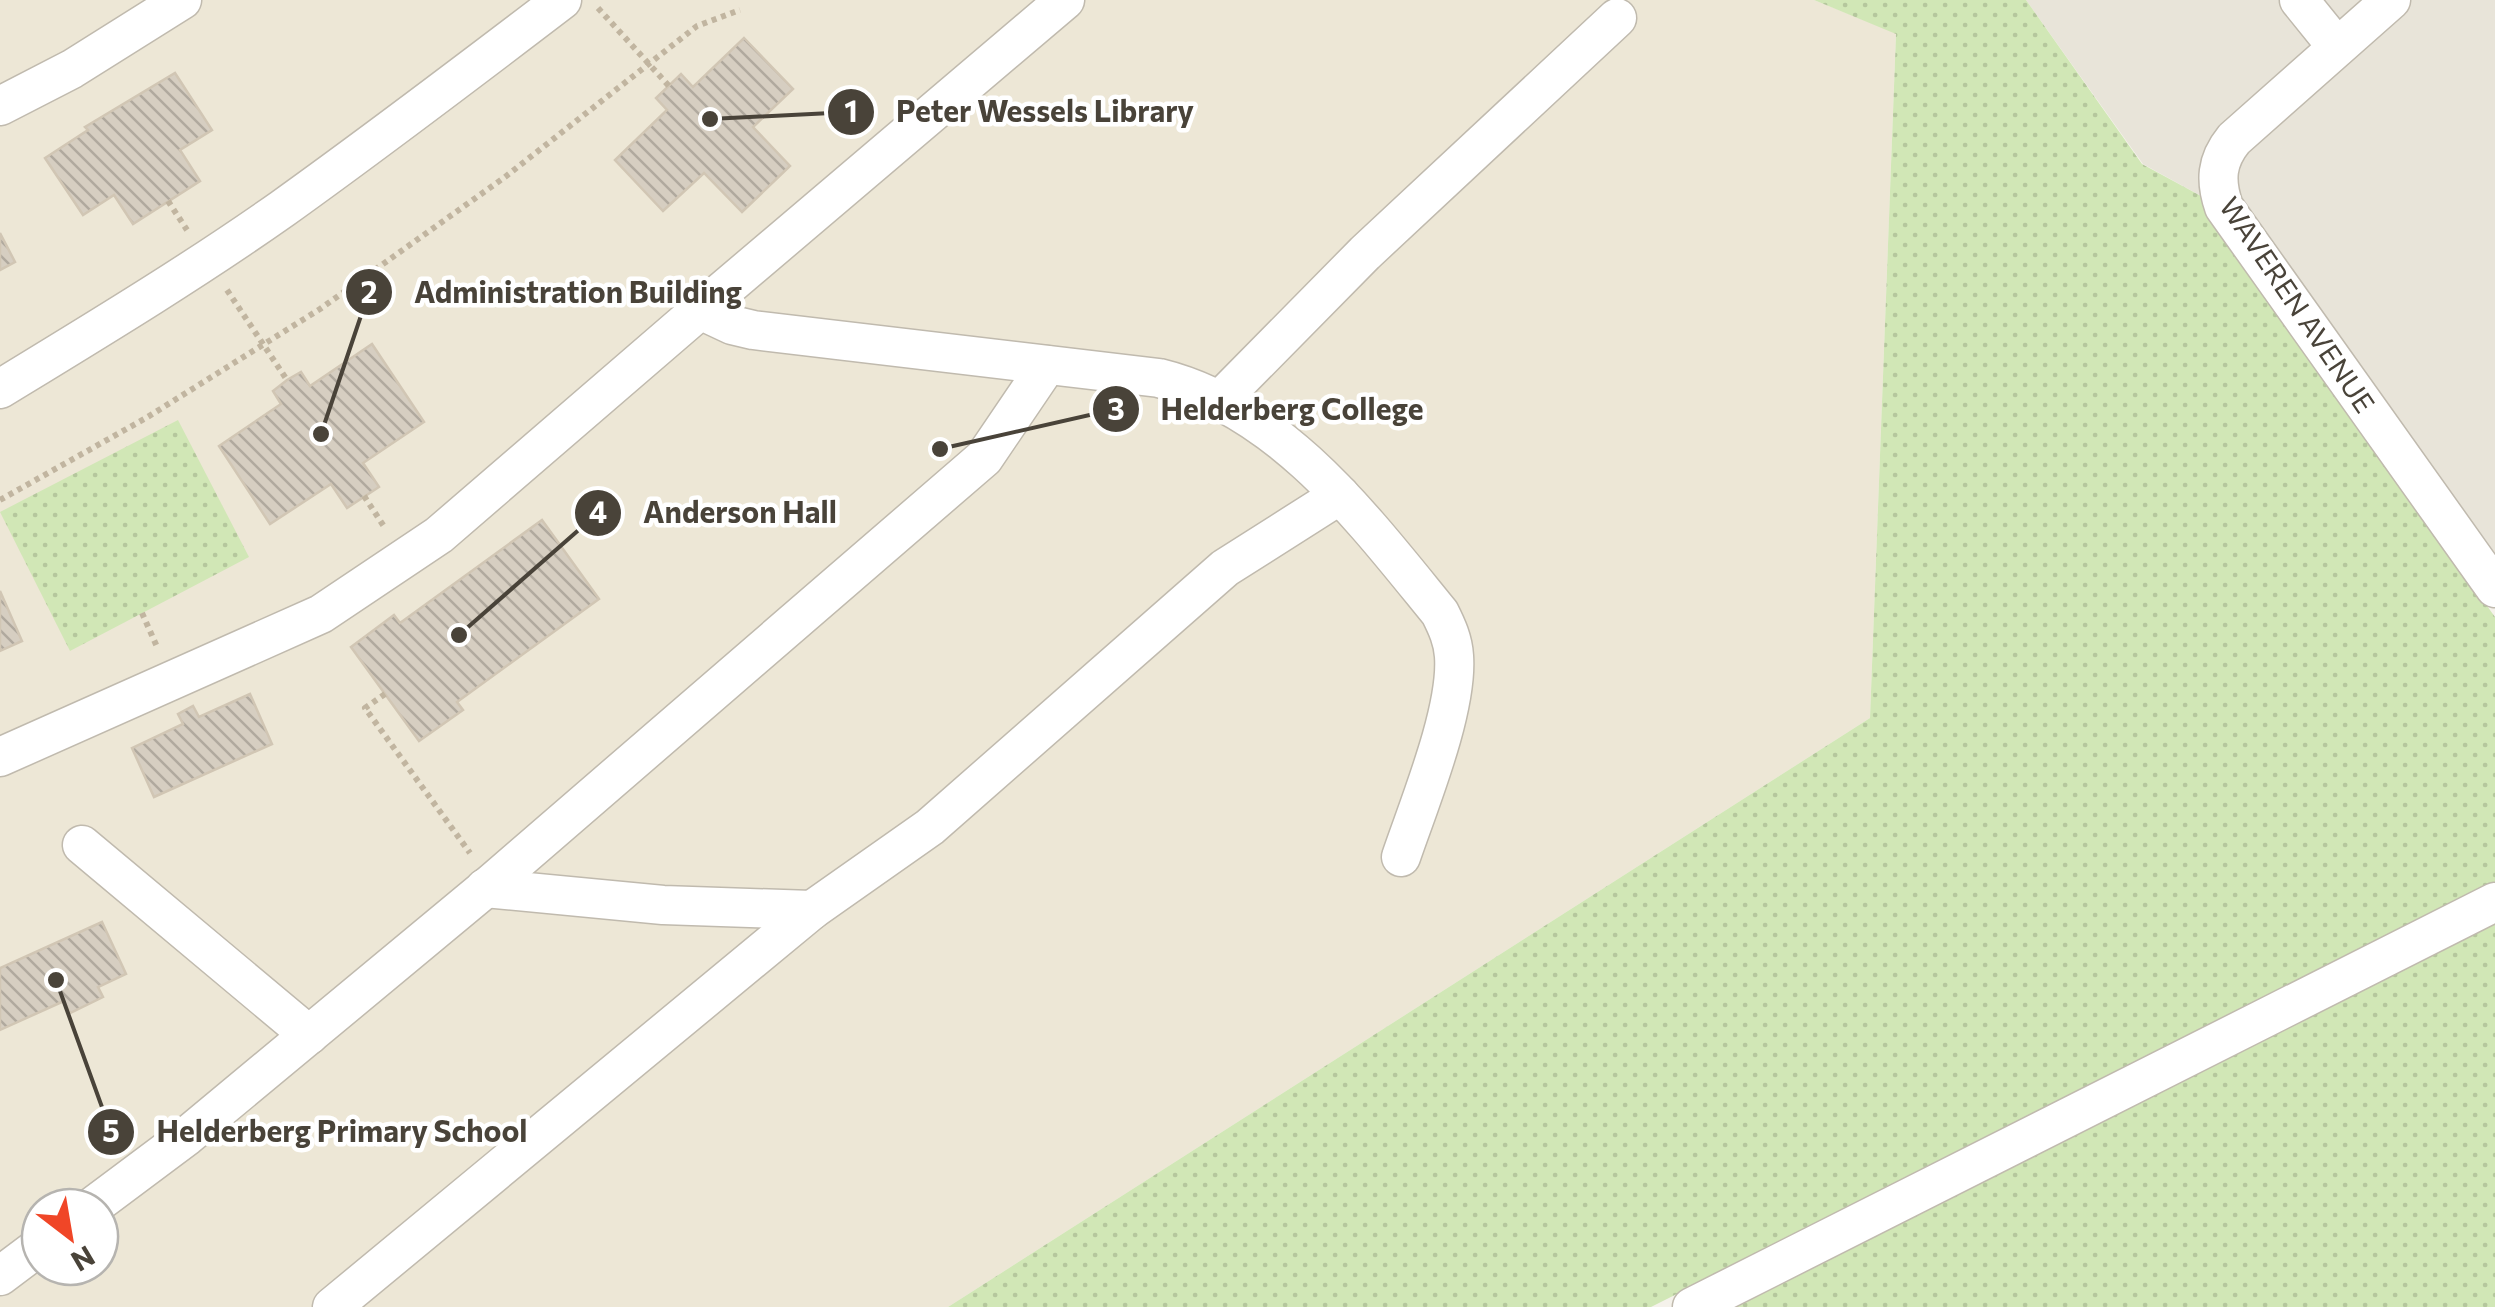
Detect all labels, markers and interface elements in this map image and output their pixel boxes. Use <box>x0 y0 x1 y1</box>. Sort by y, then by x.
callout: Peter Wessels Library <box>826 82 1214 142</box>
text: 1 <box>844 91 858 128</box>
text: Peter Wessels Library <box>896 91 1195 128</box>
street label: WAVEREN AVENUE <box>2213 190 2383 419</box>
callout: Administration Building <box>344 262 762 322</box>
text: 2 <box>360 272 378 309</box>
text: Administration Building <box>414 272 742 309</box>
callout: Helderberg College <box>1091 379 1444 439</box>
text: 3 <box>1107 389 1125 426</box>
text: Helderberg College <box>1161 389 1423 426</box>
callout: Anderson Hall <box>573 483 857 543</box>
text: 4 <box>589 492 607 529</box>
text: Anderson Hall <box>643 492 837 529</box>
callout: Helderberg Primary School <box>86 1102 547 1162</box>
text: 5 <box>102 1111 120 1148</box>
text: Helderberg Primary School <box>156 1111 528 1148</box>
north arrow <box>20 1187 120 1287</box>
text: N <box>66 1239 101 1279</box>

